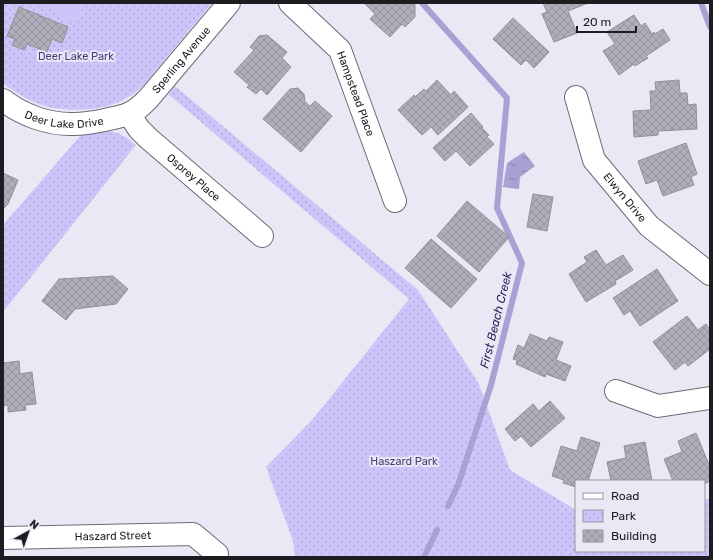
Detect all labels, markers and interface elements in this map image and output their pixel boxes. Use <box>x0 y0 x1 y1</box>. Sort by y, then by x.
scale bar <box>577 8 636 34</box>
text: 20 m <box>583 15 611 29</box>
street label: Sperling Avenue <box>149 24 213 96</box>
street label: Hampstead Place <box>334 49 377 138</box>
park label: Deer Lake Park <box>38 50 114 63</box>
street label: Deer Lake Drive <box>23 108 105 131</box>
street label: Osprey Place <box>164 151 223 204</box>
street label: Elwyn Drive <box>601 170 649 225</box>
water label: First Beach Creek <box>477 270 515 370</box>
park label: Haszard Park <box>370 455 438 468</box>
legend <box>575 480 705 552</box>
text: Road <box>611 489 639 503</box>
text: Park <box>611 509 637 523</box>
north arrow <box>8 512 48 552</box>
text: N <box>27 517 41 532</box>
street label: Haszard Street <box>75 528 152 543</box>
text: Building <box>611 529 657 543</box>

